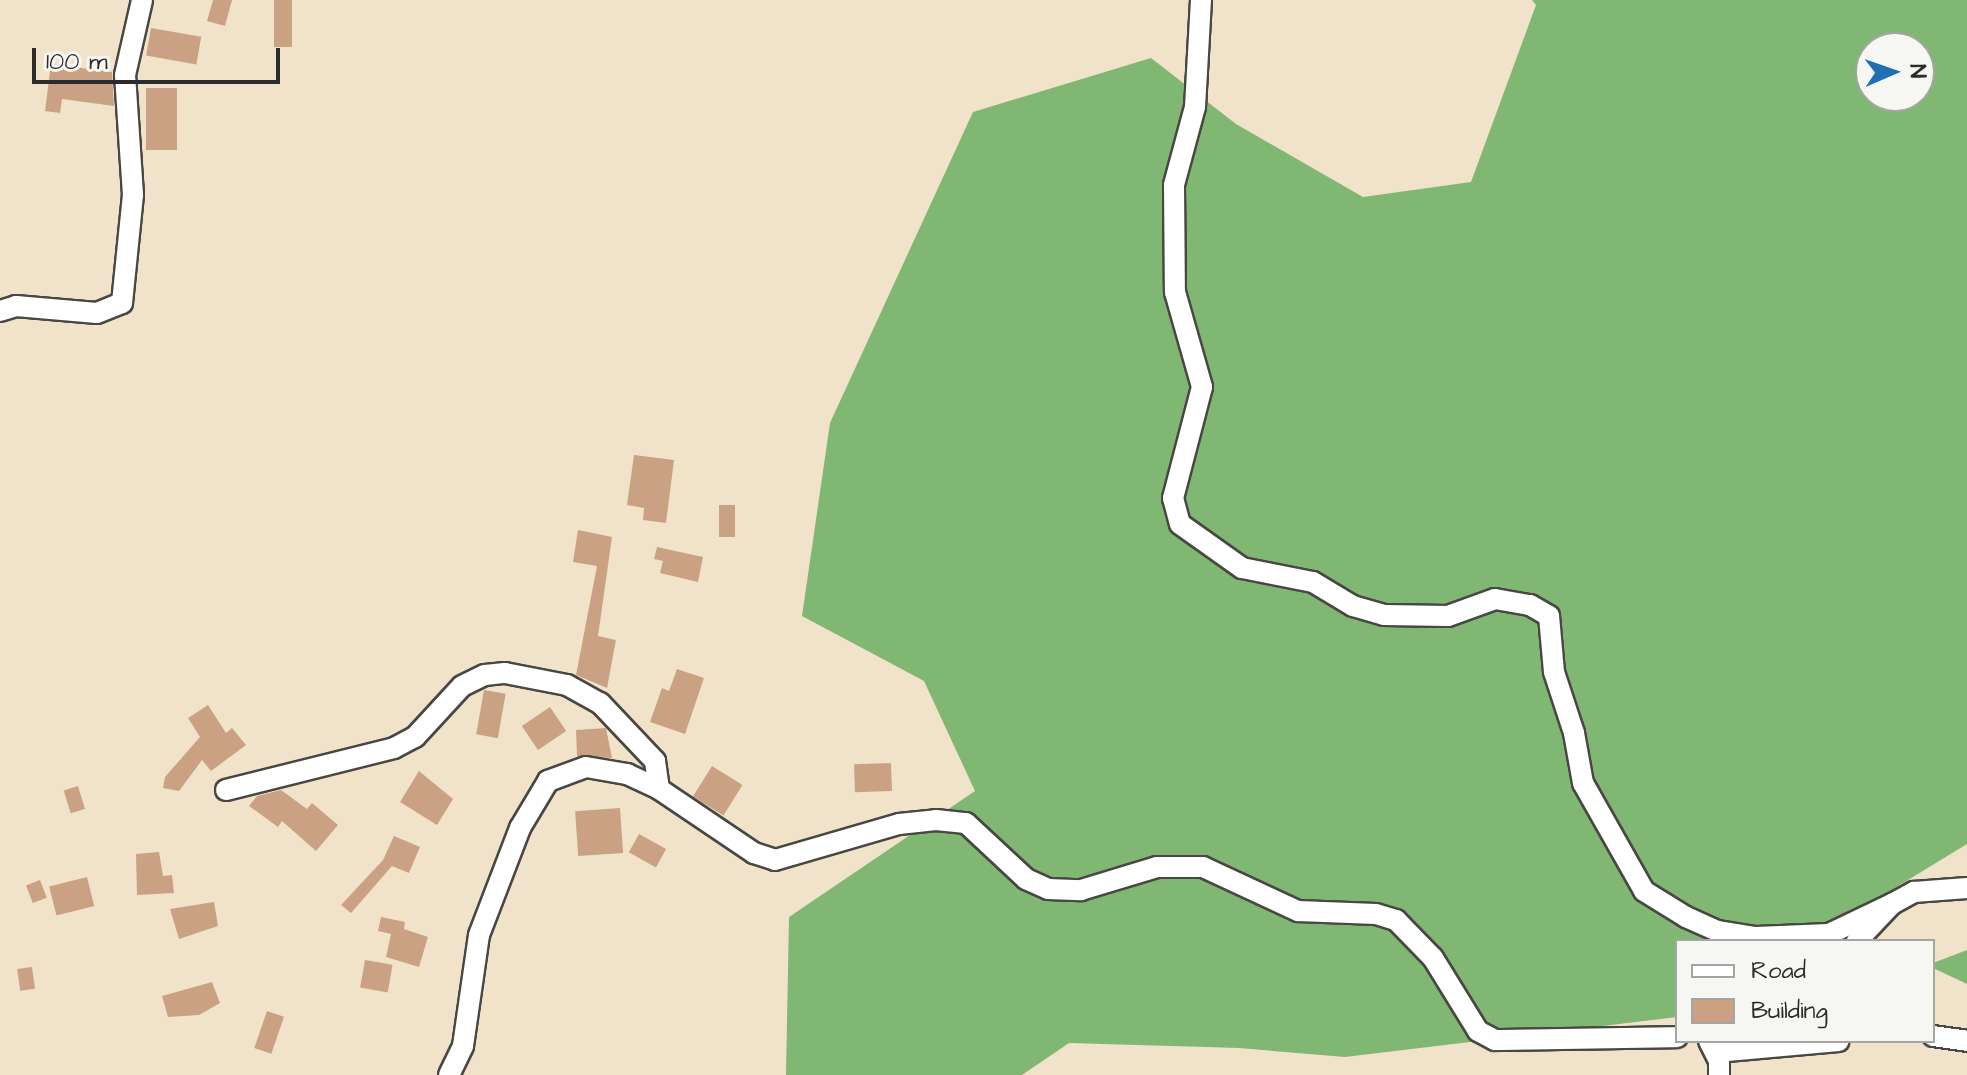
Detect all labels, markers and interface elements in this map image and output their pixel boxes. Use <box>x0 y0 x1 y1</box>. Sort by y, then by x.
scale bar <box>36 32 284 82</box>
north arrow <box>1855 32 1935 112</box>
text: 100 m <box>46 45 108 79</box>
text: N <box>1902 64 1933 79</box>
legend <box>1675 939 1935 1043</box>
text: Road <box>1751 954 1806 988</box>
text: Building <box>1751 994 1828 1028</box>

